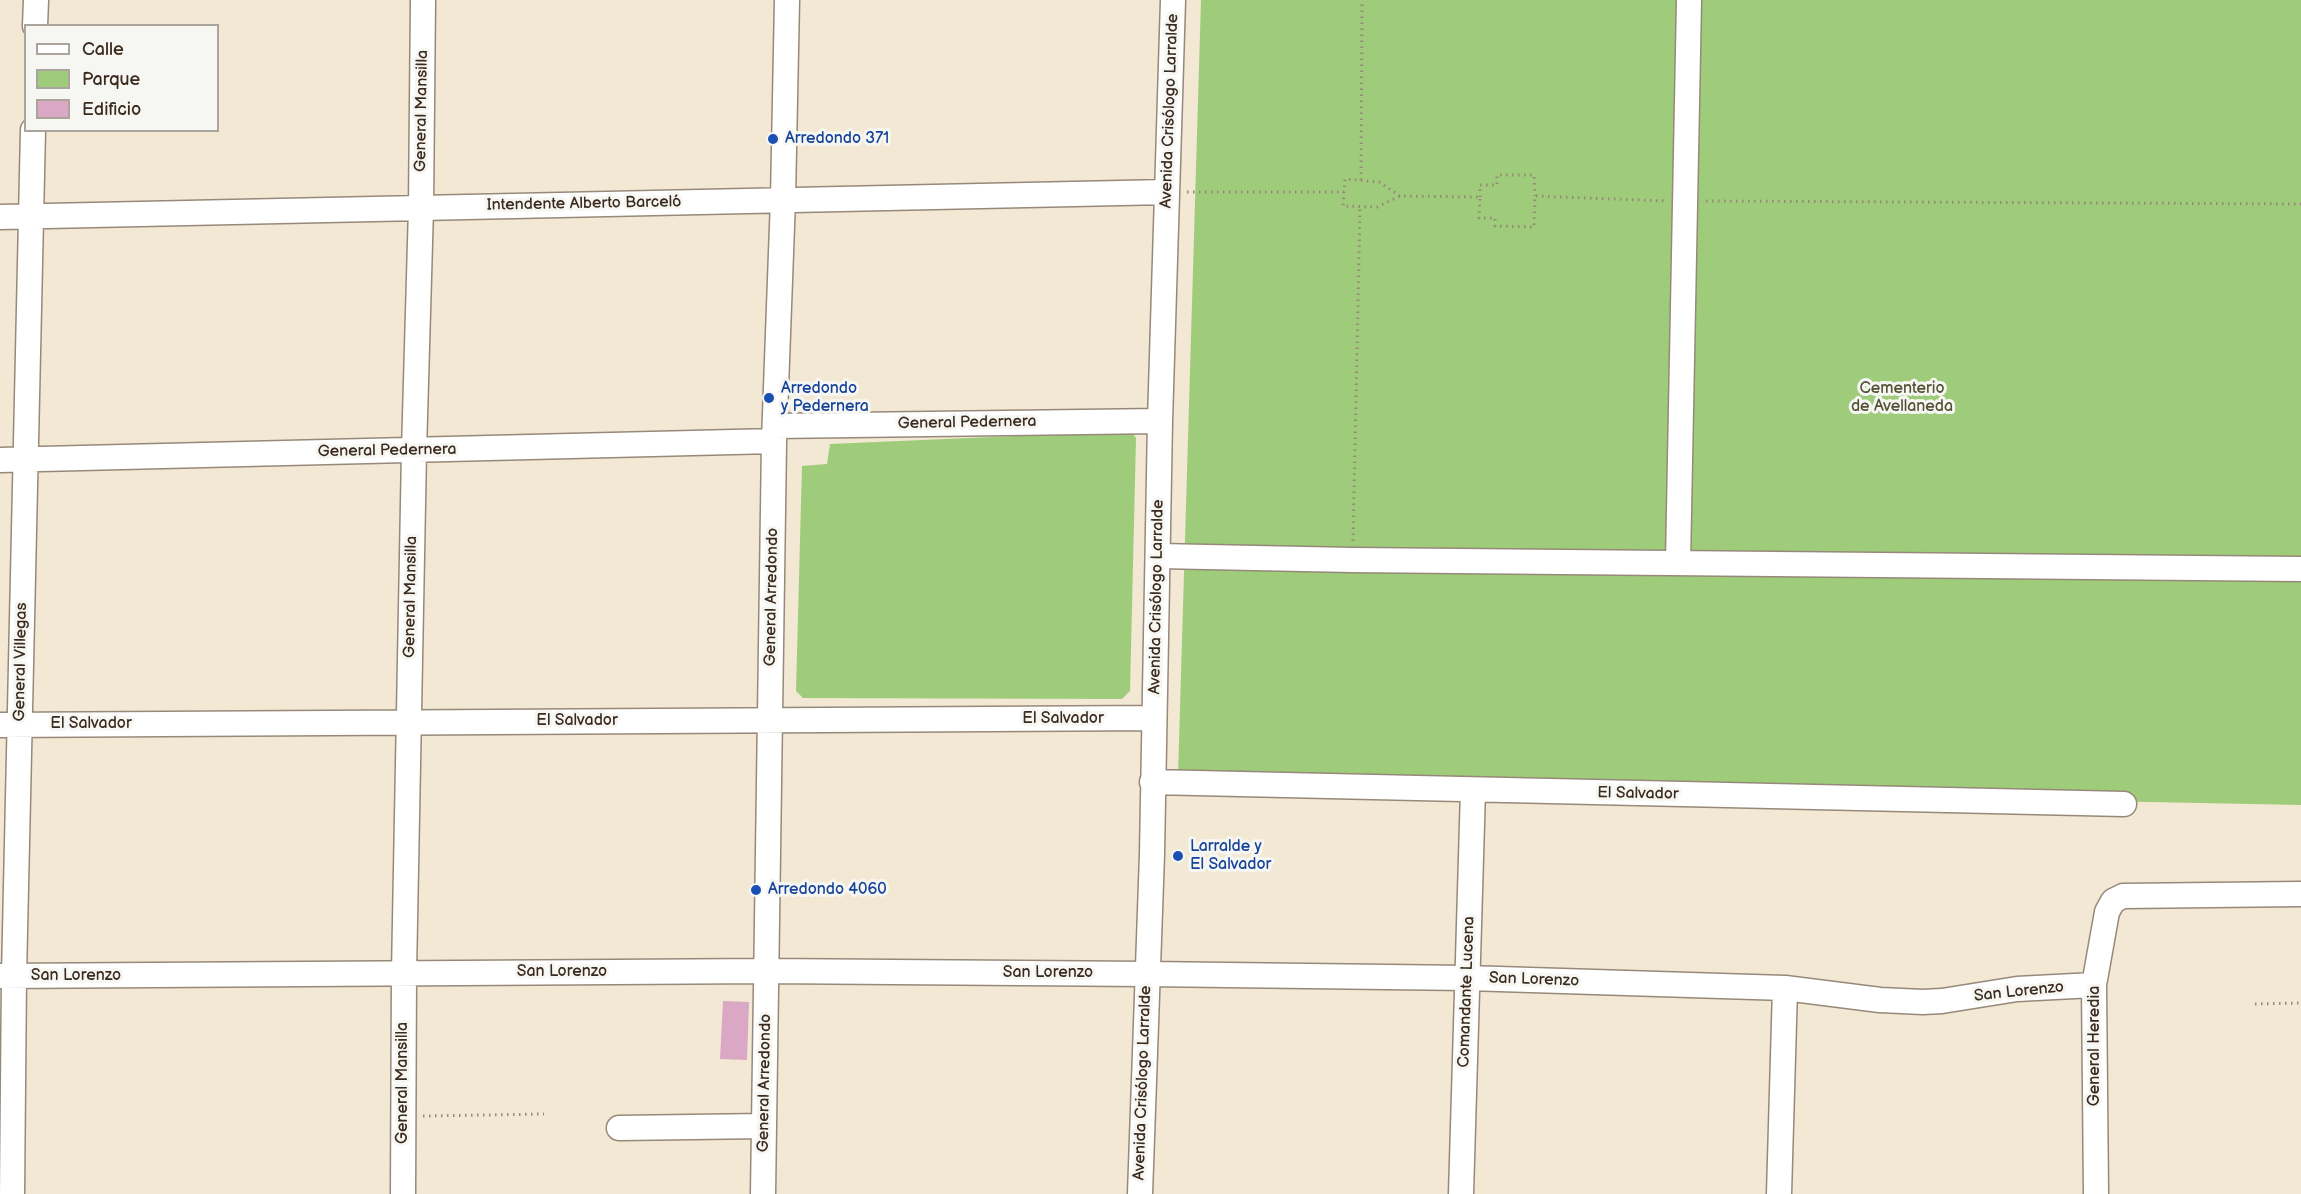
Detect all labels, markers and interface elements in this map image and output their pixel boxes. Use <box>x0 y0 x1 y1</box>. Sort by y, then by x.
street label: Avenida Crisólogo Larralde <box>1157 13 1183 209</box>
legend <box>24 24 219 132</box>
text: Calle <box>82 39 124 60</box>
street label: General Mansilla <box>411 50 433 172</box>
text: Parque <box>82 69 140 90</box>
text: Edificio <box>82 99 141 120</box>
place label: Arredondo 371 <box>785 129 889 149</box>
marker: Arredondo 371 <box>766 132 780 146</box>
street label: Intendente Alberto Barceló <box>487 193 681 215</box>
place label: Arredondo y Pedernera <box>781 379 869 417</box>
park label: Cementerio de Avellaneda <box>1851 379 1953 417</box>
marker: Arredondo y Pedernera <box>762 391 776 405</box>
street label: General Pedernera <box>897 412 1037 434</box>
street label: General Pedernera <box>317 440 457 462</box>
street label: Avenida Crisólogo Larralde <box>1146 499 1168 695</box>
street label: General Arredondo <box>761 528 783 666</box>
street label: General Mansilla <box>400 536 422 658</box>
street label: General Villegas <box>10 602 32 722</box>
street label: El Salvador <box>1022 709 1104 729</box>
street label: El Salvador <box>536 711 618 731</box>
street label: El Salvador <box>50 714 132 734</box>
street label: El Salvador <box>1597 784 1679 804</box>
place label: Larralde y El Salvador <box>1190 837 1271 875</box>
marker: Larralde y El Salvador <box>1171 849 1185 863</box>
place label: Arredondo 4060 <box>768 880 887 900</box>
marker: Arredondo 4060 <box>749 883 763 897</box>
street label: Comandante Lucena <box>1455 916 1479 1068</box>
street label: San Lorenzo <box>517 962 607 982</box>
street label: San Lorenzo <box>1003 963 1093 983</box>
street label: San Lorenzo <box>31 966 121 986</box>
street label: San Lorenzo <box>1488 969 1580 991</box>
street label: San Lorenzo <box>1973 978 2065 1006</box>
street label: Avenida Crisólogo Larralde <box>1130 985 1156 1181</box>
street label: General Heredia <box>2085 986 2105 1106</box>
street label: General Arredondo <box>754 1014 776 1152</box>
street label: General Mansilla <box>393 1022 413 1144</box>

